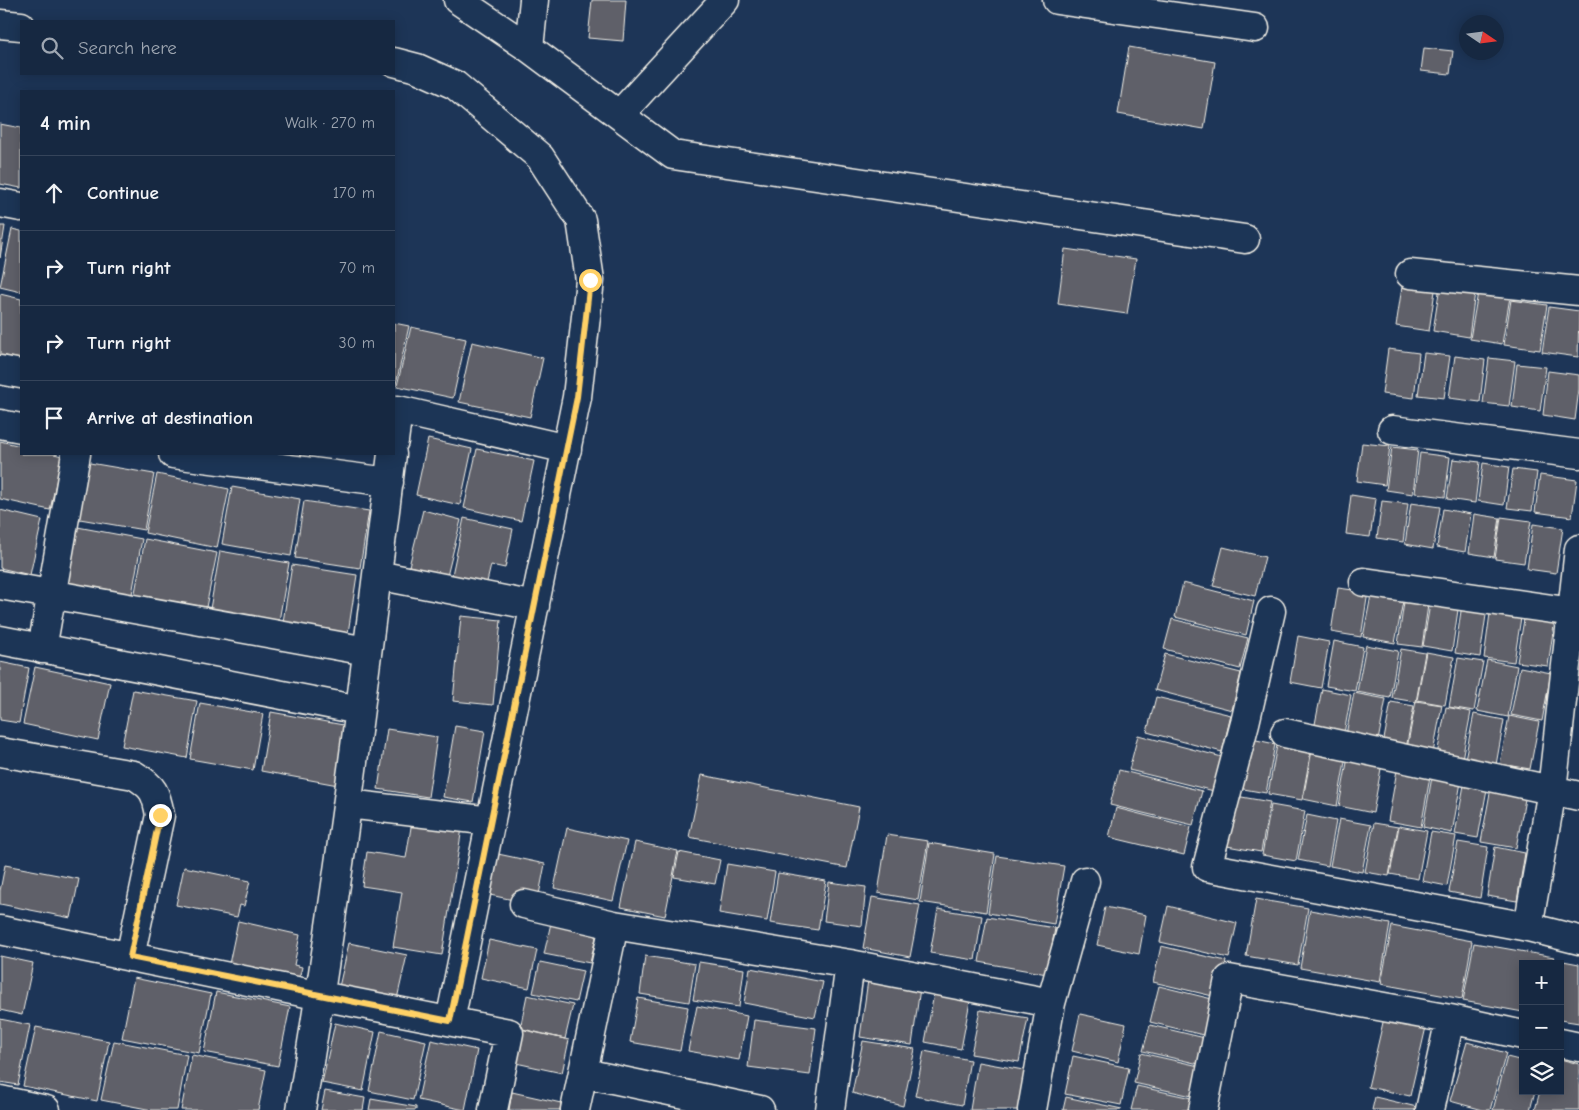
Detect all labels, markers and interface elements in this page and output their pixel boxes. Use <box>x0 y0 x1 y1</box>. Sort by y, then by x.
north arrow <box>1459 15 1504 60</box>
search box <box>20 20 395 75</box>
icon: search <box>38 34 66 62</box>
text: Search here <box>78 37 177 59</box>
text: 4 min <box>40 111 91 135</box>
text: Walk · 270 m <box>285 114 375 132</box>
icon: ahead <box>40 179 68 207</box>
text: Continue <box>87 182 159 204</box>
text: 170 m <box>333 184 375 202</box>
icon: right <box>40 254 68 282</box>
text: Turn right <box>87 257 171 279</box>
text: 70 m <box>339 259 375 277</box>
route start <box>579 269 602 292</box>
icon: right <box>40 329 68 357</box>
text: Turn right <box>87 332 171 354</box>
text: 30 m <box>339 334 375 352</box>
icon: arrive <box>40 404 68 432</box>
text: Arrive at destination <box>87 407 253 429</box>
route end <box>149 804 172 827</box>
map controls <box>1519 960 1564 1095</box>
button: + <box>1519 960 1564 1005</box>
button: − <box>1519 1005 1564 1050</box>
button: layers <box>1519 1050 1564 1095</box>

